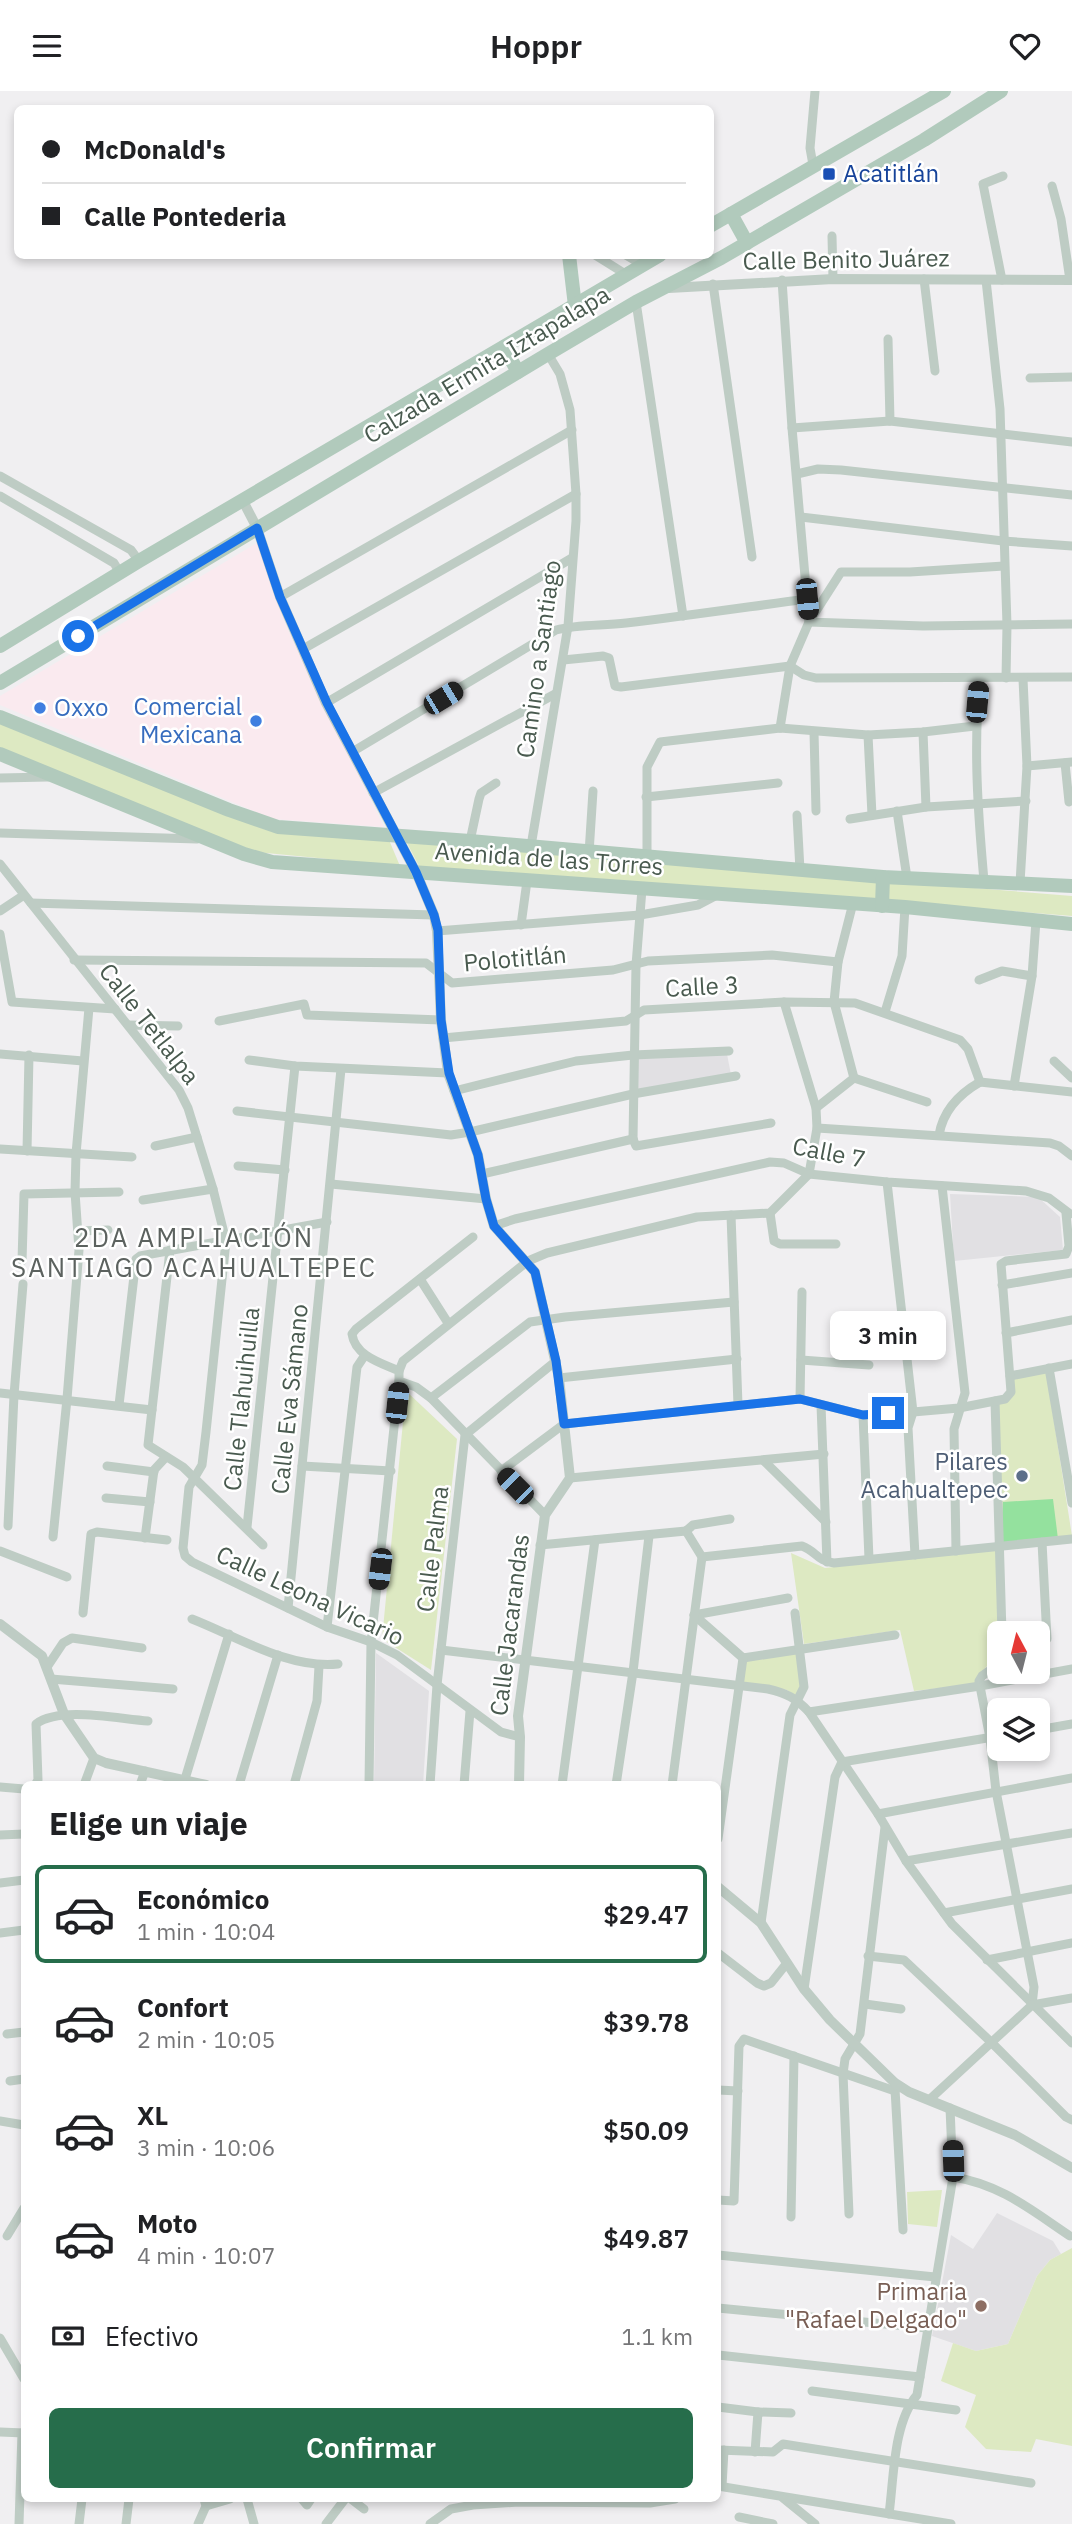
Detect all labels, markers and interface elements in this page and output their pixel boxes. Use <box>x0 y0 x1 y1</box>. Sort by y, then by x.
text: Hoppr <box>490 25 582 67</box>
icon: menu <box>28 27 66 65</box>
icon: heart <box>1006 27 1044 65</box>
text: McDonald's <box>84 132 226 166</box>
place label: Acatitlán <box>843 157 939 189</box>
marker: Acatitlán <box>821 166 837 182</box>
text: Calle Pontederia <box>84 199 286 233</box>
street label: Calle Benito Juárez <box>742 241 950 277</box>
street label: Calzada Ermita Iztapalapa <box>357 278 616 450</box>
street label: Camino a Santiago <box>508 558 568 760</box>
car <box>795 577 820 621</box>
route start <box>62 620 94 652</box>
car <box>420 678 467 718</box>
car <box>965 680 990 724</box>
place label: Comercial Mexicana <box>133 690 242 750</box>
place label: Oxxo <box>54 691 108 723</box>
marker: Oxxo <box>32 700 48 716</box>
marker: Comercial Mexicana <box>248 713 264 729</box>
street label: Avenida de las Torres <box>434 834 664 882</box>
street label: Polotitlán <box>462 938 568 978</box>
street label: Calle Tetlalpa <box>92 956 207 1091</box>
street label: Calle 3 <box>664 968 740 1004</box>
street label: Calle 7 <box>790 1129 869 1175</box>
district label: 2DA AMPLIACIÓN SANTIAGO ACAHUALTEPEC <box>11 1220 377 1284</box>
street label: Calle Eva Sámano <box>263 1302 315 1496</box>
street label: Calle Tlahuihuilla <box>215 1305 267 1492</box>
callout: 3 min <box>830 1311 946 1361</box>
text: 3 min <box>858 1320 918 1350</box>
car <box>385 1381 410 1425</box>
route end <box>872 1397 904 1429</box>
place label: Pilares Acahualtepec <box>861 1445 1008 1505</box>
car <box>493 1464 538 1508</box>
marker: Pilares Acahualtepec <box>1014 1468 1030 1484</box>
street label: Calle Palma <box>408 1484 456 1614</box>
street label: Calle Jacarandas <box>482 1532 536 1718</box>
street label: Calle Leona Vicario <box>211 1538 410 1653</box>
car <box>368 1547 393 1591</box>
north arrow <box>987 1621 1050 1683</box>
map controls <box>987 1621 1050 1761</box>
button: layers <box>987 1698 1050 1761</box>
text: Elige un viaje <box>49 1802 248 1844</box>
text: Económico <box>137 1882 269 1916</box>
icon: car <box>53 1883 116 1946</box>
text: $29.47 <box>603 1897 689 1931</box>
text: 1 min · 10:04 <box>137 1916 275 1946</box>
text: Confort <box>137 1990 229 2024</box>
icon: car <box>53 1991 116 2054</box>
text: $39.78 <box>603 2005 689 2039</box>
text: 2 min · 10:05 <box>137 2024 275 2054</box>
text: XL <box>137 2098 168 2132</box>
icon: car <box>53 2099 116 2162</box>
text: $50.09 <box>603 2113 689 2147</box>
text: 3 min · 10:06 <box>137 2132 275 2162</box>
car <box>942 2140 965 2182</box>
text: Moto <box>137 2206 197 2240</box>
icon: car <box>53 2207 116 2270</box>
text: $49.87 <box>603 2221 689 2255</box>
text: 4 min · 10:07 <box>137 2240 275 2270</box>
place label: Primaria "Rafael Delgado" <box>785 2275 967 2335</box>
marker: Primaria "Rafael Delgado" <box>973 2298 989 2314</box>
icon: cash <box>49 2317 87 2355</box>
text: Efectivo <box>105 2319 199 2353</box>
text: 1.1 km <box>622 2321 693 2351</box>
button: Confirmar <box>49 2408 693 2488</box>

